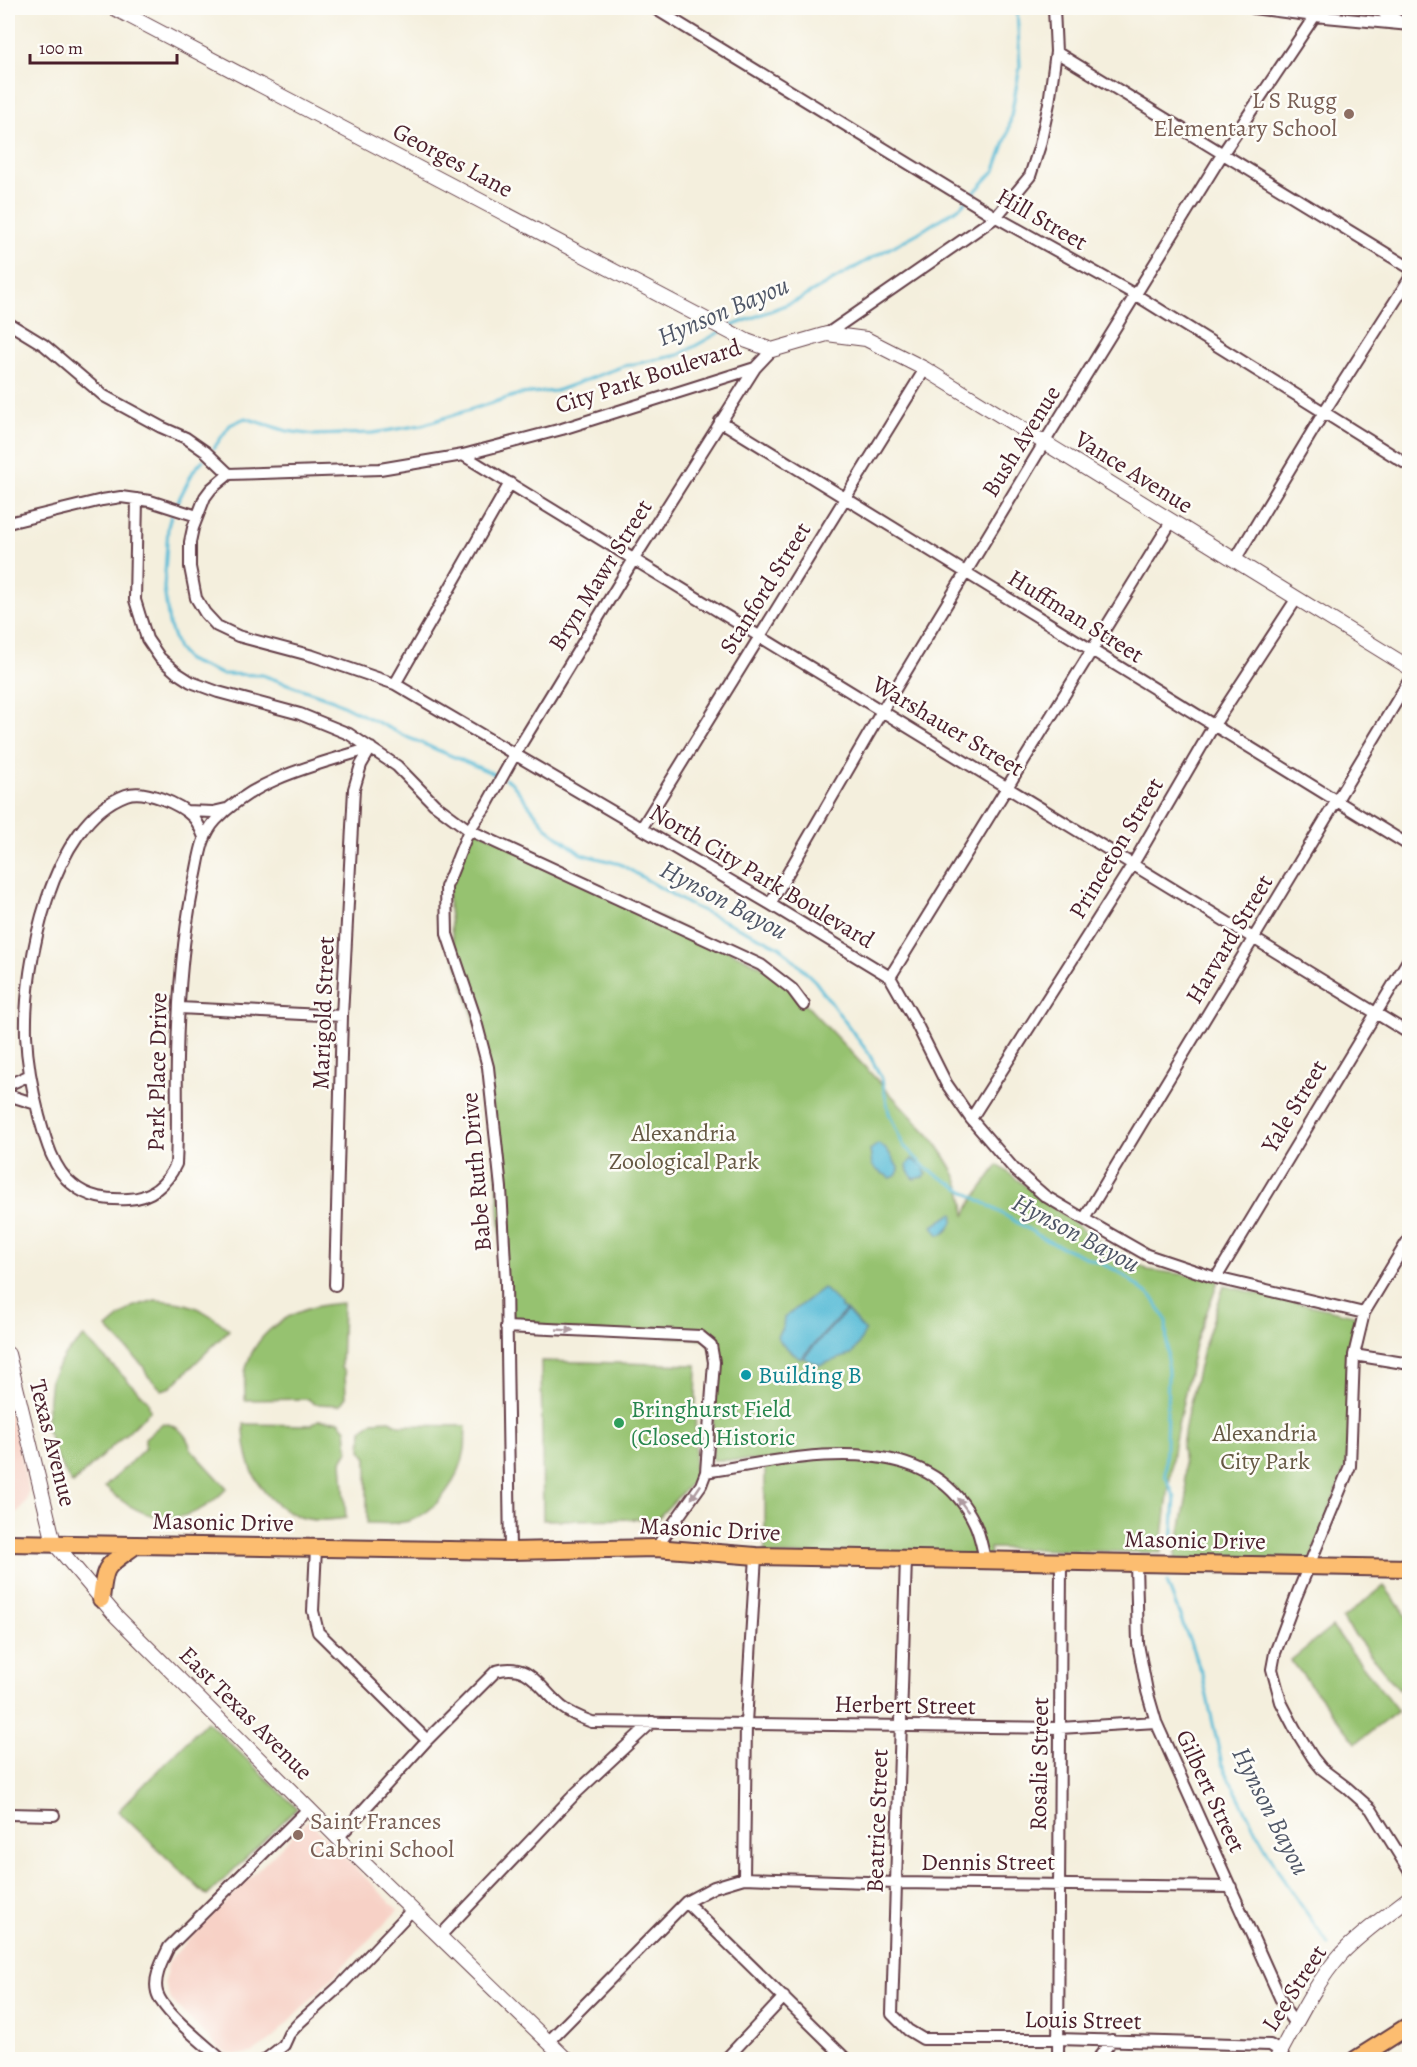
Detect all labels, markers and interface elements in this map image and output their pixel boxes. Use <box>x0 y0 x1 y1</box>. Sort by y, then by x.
scale bar <box>30 27 177 65</box>
text: 100 m <box>39 36 83 60</box>
place label: L S Rugg Elementary School <box>1153 84 1337 144</box>
marker: L S Rugg Elementary School <box>1342 107 1356 121</box>
street label: Georges Lane <box>387 115 519 205</box>
street label: Hill Street <box>991 180 1093 258</box>
water label: Hynson Bayou <box>652 267 794 354</box>
street label: City Park Boulevard <box>551 331 745 421</box>
street label: Bush Avenue <box>974 379 1068 503</box>
street label: Vance Avenue <box>1068 422 1199 521</box>
street label: Bryn Mawr Street <box>541 493 659 657</box>
street label: Stanford Street <box>712 516 818 660</box>
street label: Huffman Street <box>1002 562 1150 670</box>
street label: Warshauer Street <box>866 668 1030 784</box>
street label: Princeton Street <box>1061 771 1171 925</box>
street label: North City Park Boulevard <box>644 796 880 956</box>
water label: Hynson Bayou <box>654 852 794 948</box>
street label: Harvard Street <box>1178 868 1280 1010</box>
street label: Marigold Street <box>304 936 342 1090</box>
street label: Park Place Drive <box>140 992 174 1152</box>
street label: Yale Street <box>1253 1054 1334 1159</box>
street label: Babe Ruth Drive <box>453 1091 499 1253</box>
park label: Alexandria Zoological Park <box>609 1117 759 1177</box>
water label: Hynson Bayou <box>1006 1185 1146 1281</box>
one-way arrow <box>555 1325 574 1334</box>
place label: Building B <box>758 1359 862 1391</box>
marker: Building B <box>739 1368 753 1382</box>
street label: Texas Avenue <box>22 1376 84 1510</box>
place label: Bringhurst Field (Closed) Historic <box>631 1393 795 1453</box>
marker: Bringhurst Field (Closed) Historic <box>612 1416 626 1430</box>
park label: Alexandria City Park <box>1212 1417 1318 1477</box>
one-way arrow <box>691 1484 702 1500</box>
one-way arrow <box>958 1498 970 1513</box>
street label: Masonic Drive <box>152 1505 294 1539</box>
street label: Masonic Drive <box>638 1509 782 1549</box>
street label: Masonic Drive <box>1124 1523 1266 1557</box>
street label: East Texas Avenue <box>172 1639 320 1787</box>
street label: Herbert Street <box>834 1688 976 1722</box>
street label: Rosalie Street <box>1022 1697 1056 1831</box>
street label: Gilbert Street <box>1169 1724 1253 1858</box>
water label: Hynson Bayou <box>1224 1741 1318 1881</box>
street label: Beatrice Street <box>858 1748 896 1894</box>
place label: Saint Frances Cabrini School <box>310 1805 454 1865</box>
marker: Saint Frances Cabrini School <box>291 1828 305 1842</box>
street label: Dennis Street <box>921 1846 1055 1878</box>
street label: Lee Street <box>1254 1938 1334 2038</box>
street label: Louis Street <box>1024 2003 1142 2037</box>

